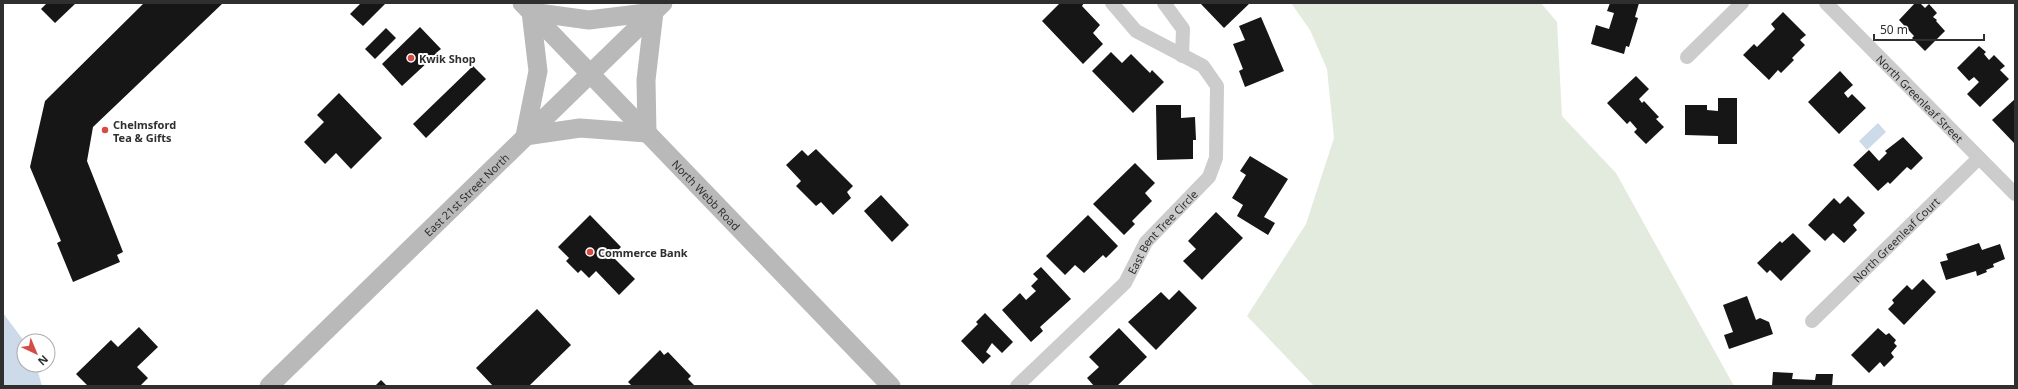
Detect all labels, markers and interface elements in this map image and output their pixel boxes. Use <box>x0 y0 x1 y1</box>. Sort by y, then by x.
scale bar <box>1874 16 1984 42</box>
text: 50 m <box>1880 21 1908 38</box>
place label: Kwik Shop <box>419 51 476 66</box>
street label: North Greenleaf Street <box>1874 51 1967 145</box>
marker: Kwik Shop <box>406 53 416 63</box>
place label: Chelmsford Tea & Gifts <box>113 117 176 145</box>
marker: Chelmsford Tea & Gifts <box>100 125 110 135</box>
street label: East 21st Street North <box>420 149 512 239</box>
street label: North Webb Road <box>669 156 744 233</box>
street label: East Bent Tree Circle <box>1123 186 1200 276</box>
street label: North Greenleaf Court <box>1849 193 1942 285</box>
place label: Commerce Bank <box>598 245 688 260</box>
marker: Commerce Bank <box>585 247 595 257</box>
north arrow <box>16 333 56 373</box>
text: N <box>35 352 52 369</box>

